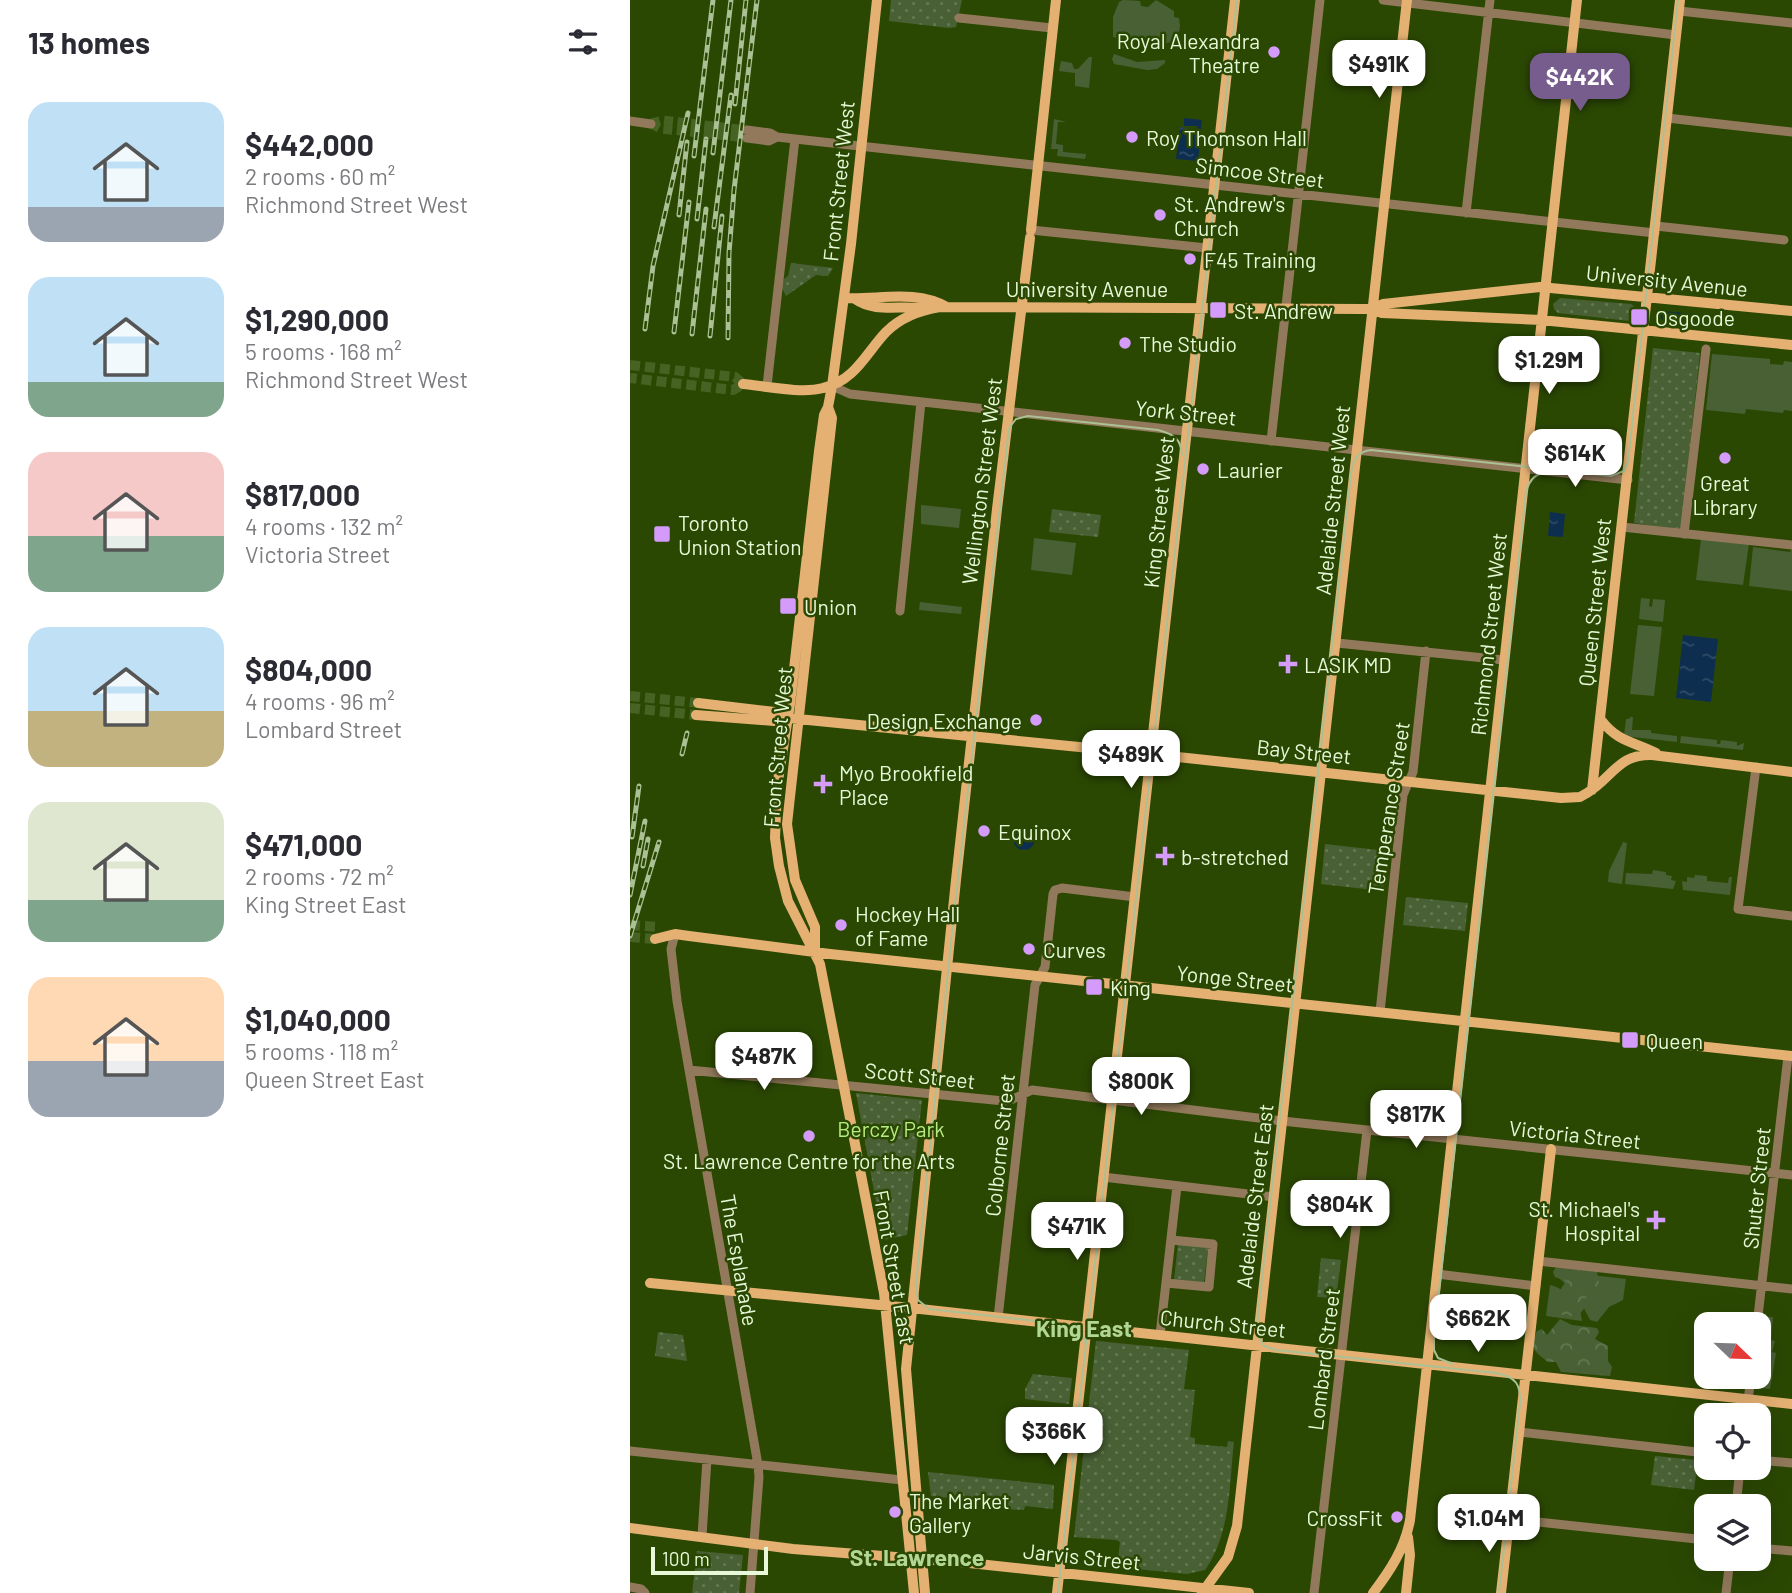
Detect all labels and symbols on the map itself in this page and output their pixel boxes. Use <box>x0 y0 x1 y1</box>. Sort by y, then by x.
place label: Royal Alexandra Theatre <box>1117 28 1260 77</box>
pin: $491K <box>1330 41 1428 100</box>
marker: Royal Alexandra Theatre <box>1266 44 1282 60</box>
pin: $442K <box>1531 54 1629 113</box>
street label: Front Street West <box>817 99 859 263</box>
place label: Roy Thomson Hall <box>1146 125 1307 150</box>
marker: Roy Thomson Hall <box>1124 129 1140 145</box>
street label: Simcoe Street <box>1194 152 1326 192</box>
place label: St. Andrew's Church <box>1174 191 1285 240</box>
marker: St. Andrew's Church <box>1152 207 1168 223</box>
place label: F45 Training <box>1204 247 1316 272</box>
marker: F45 Training <box>1182 251 1198 267</box>
street label: University Avenue <box>1585 259 1749 301</box>
street label: University Avenue <box>1006 276 1168 301</box>
place label: St. Andrew <box>1234 298 1333 323</box>
marker: St. Andrew <box>1208 300 1228 320</box>
place label: Osgoode <box>1655 305 1735 330</box>
marker: Osgoode <box>1629 307 1649 327</box>
place label: The Studio <box>1139 331 1237 356</box>
marker: The Studio <box>1117 335 1133 351</box>
pin: $1.29M <box>1492 336 1606 396</box>
street label: Wellington Street West <box>956 376 1006 586</box>
street label: York Street <box>1134 394 1238 430</box>
street label: Adelaide Street West <box>1310 404 1354 596</box>
pin: $614K <box>1526 430 1624 489</box>
street label: King Street West <box>1138 435 1178 589</box>
marker: Great Library <box>1717 450 1733 466</box>
place label: Laurier <box>1217 457 1283 482</box>
marker: Laurier <box>1195 461 1211 477</box>
place label: Great Library <box>1693 470 1758 519</box>
place label: Toronto Union Station <box>678 510 802 559</box>
street label: Queen Street West <box>1573 517 1615 687</box>
marker: Toronto Union Station <box>652 524 672 544</box>
street label: Richmond Street West <box>1465 531 1511 737</box>
place label: Union <box>804 594 857 619</box>
marker: Union <box>778 596 798 616</box>
place label: LASIK MD <box>1304 652 1392 677</box>
marker: LASIK MD <box>1278 654 1298 674</box>
street label: Front Street West <box>758 665 796 829</box>
place label: Design Exchange <box>867 708 1022 733</box>
marker: Design Exchange <box>1028 712 1044 728</box>
street label: Temperance Street <box>1362 720 1414 896</box>
pin: $489K <box>1082 730 1180 790</box>
street label: Bay Street <box>1256 734 1352 768</box>
place label: Myo Brookfield Place <box>839 760 973 809</box>
marker: Myo Brookfield Place <box>813 774 833 794</box>
place label: Equinox <box>998 819 1071 844</box>
marker: Equinox <box>976 823 992 839</box>
place label: b-stretched <box>1181 844 1289 869</box>
marker: b-stretched <box>1155 846 1175 866</box>
place label: Hockey Hall of Fame <box>855 901 960 950</box>
marker: Hockey Hall of Fame <box>833 917 849 933</box>
place label: Curves <box>1043 937 1106 962</box>
marker: Curves <box>1021 941 1037 957</box>
street label: Yonge Street <box>1175 959 1295 997</box>
place label: King <box>1110 975 1151 1000</box>
marker: King <box>1084 977 1104 997</box>
place label: Queen <box>1646 1028 1703 1053</box>
marker: Queen <box>1620 1030 1640 1050</box>
pin: $487K <box>715 1032 813 1092</box>
street label: Scott Street <box>863 1057 977 1093</box>
pin: $800K <box>1092 1058 1190 1117</box>
street label: Colborne Street <box>979 1072 1019 1218</box>
pin: $817K <box>1367 1090 1465 1150</box>
street label: Adelaide Street East <box>1230 1102 1278 1290</box>
street label: Victoria Street <box>1508 1115 1642 1153</box>
park label: Berczy Park <box>837 1116 945 1141</box>
street label: Shuter Street <box>1737 1126 1775 1250</box>
marker: St. Lawrence Centre for the Arts <box>801 1128 817 1144</box>
place label: St. Lawrence Centre for the Arts <box>663 1148 955 1173</box>
pin: $804K <box>1291 1180 1389 1240</box>
street label: Front Street East <box>869 1188 921 1346</box>
street label: The Esplanade <box>716 1192 764 1328</box>
place label: St. Michael's Hospital <box>1528 1196 1640 1245</box>
pin: $471K <box>1028 1202 1126 1262</box>
marker: St. Michael's Hospital <box>1646 1210 1666 1230</box>
street label: Lombard Street <box>1302 1286 1344 1432</box>
pin: $662K <box>1429 1294 1527 1354</box>
street label: Church Street <box>1159 1304 1287 1342</box>
north arrow <box>1694 1312 1771 1390</box>
district label: King East <box>1036 1314 1132 1342</box>
pin: $366K <box>1005 1408 1103 1467</box>
place label: The Market Gallery <box>909 1488 1010 1537</box>
pin: $1.04M <box>1432 1494 1546 1554</box>
marker: The Market Gallery <box>887 1504 903 1520</box>
place label: CrossFit <box>1306 1505 1383 1530</box>
marker: CrossFit <box>1389 1509 1405 1525</box>
street label: Jarvis Street <box>1022 1537 1142 1575</box>
district label: St. Lawrence <box>850 1543 984 1571</box>
scale bar <box>651 1544 768 1576</box>

